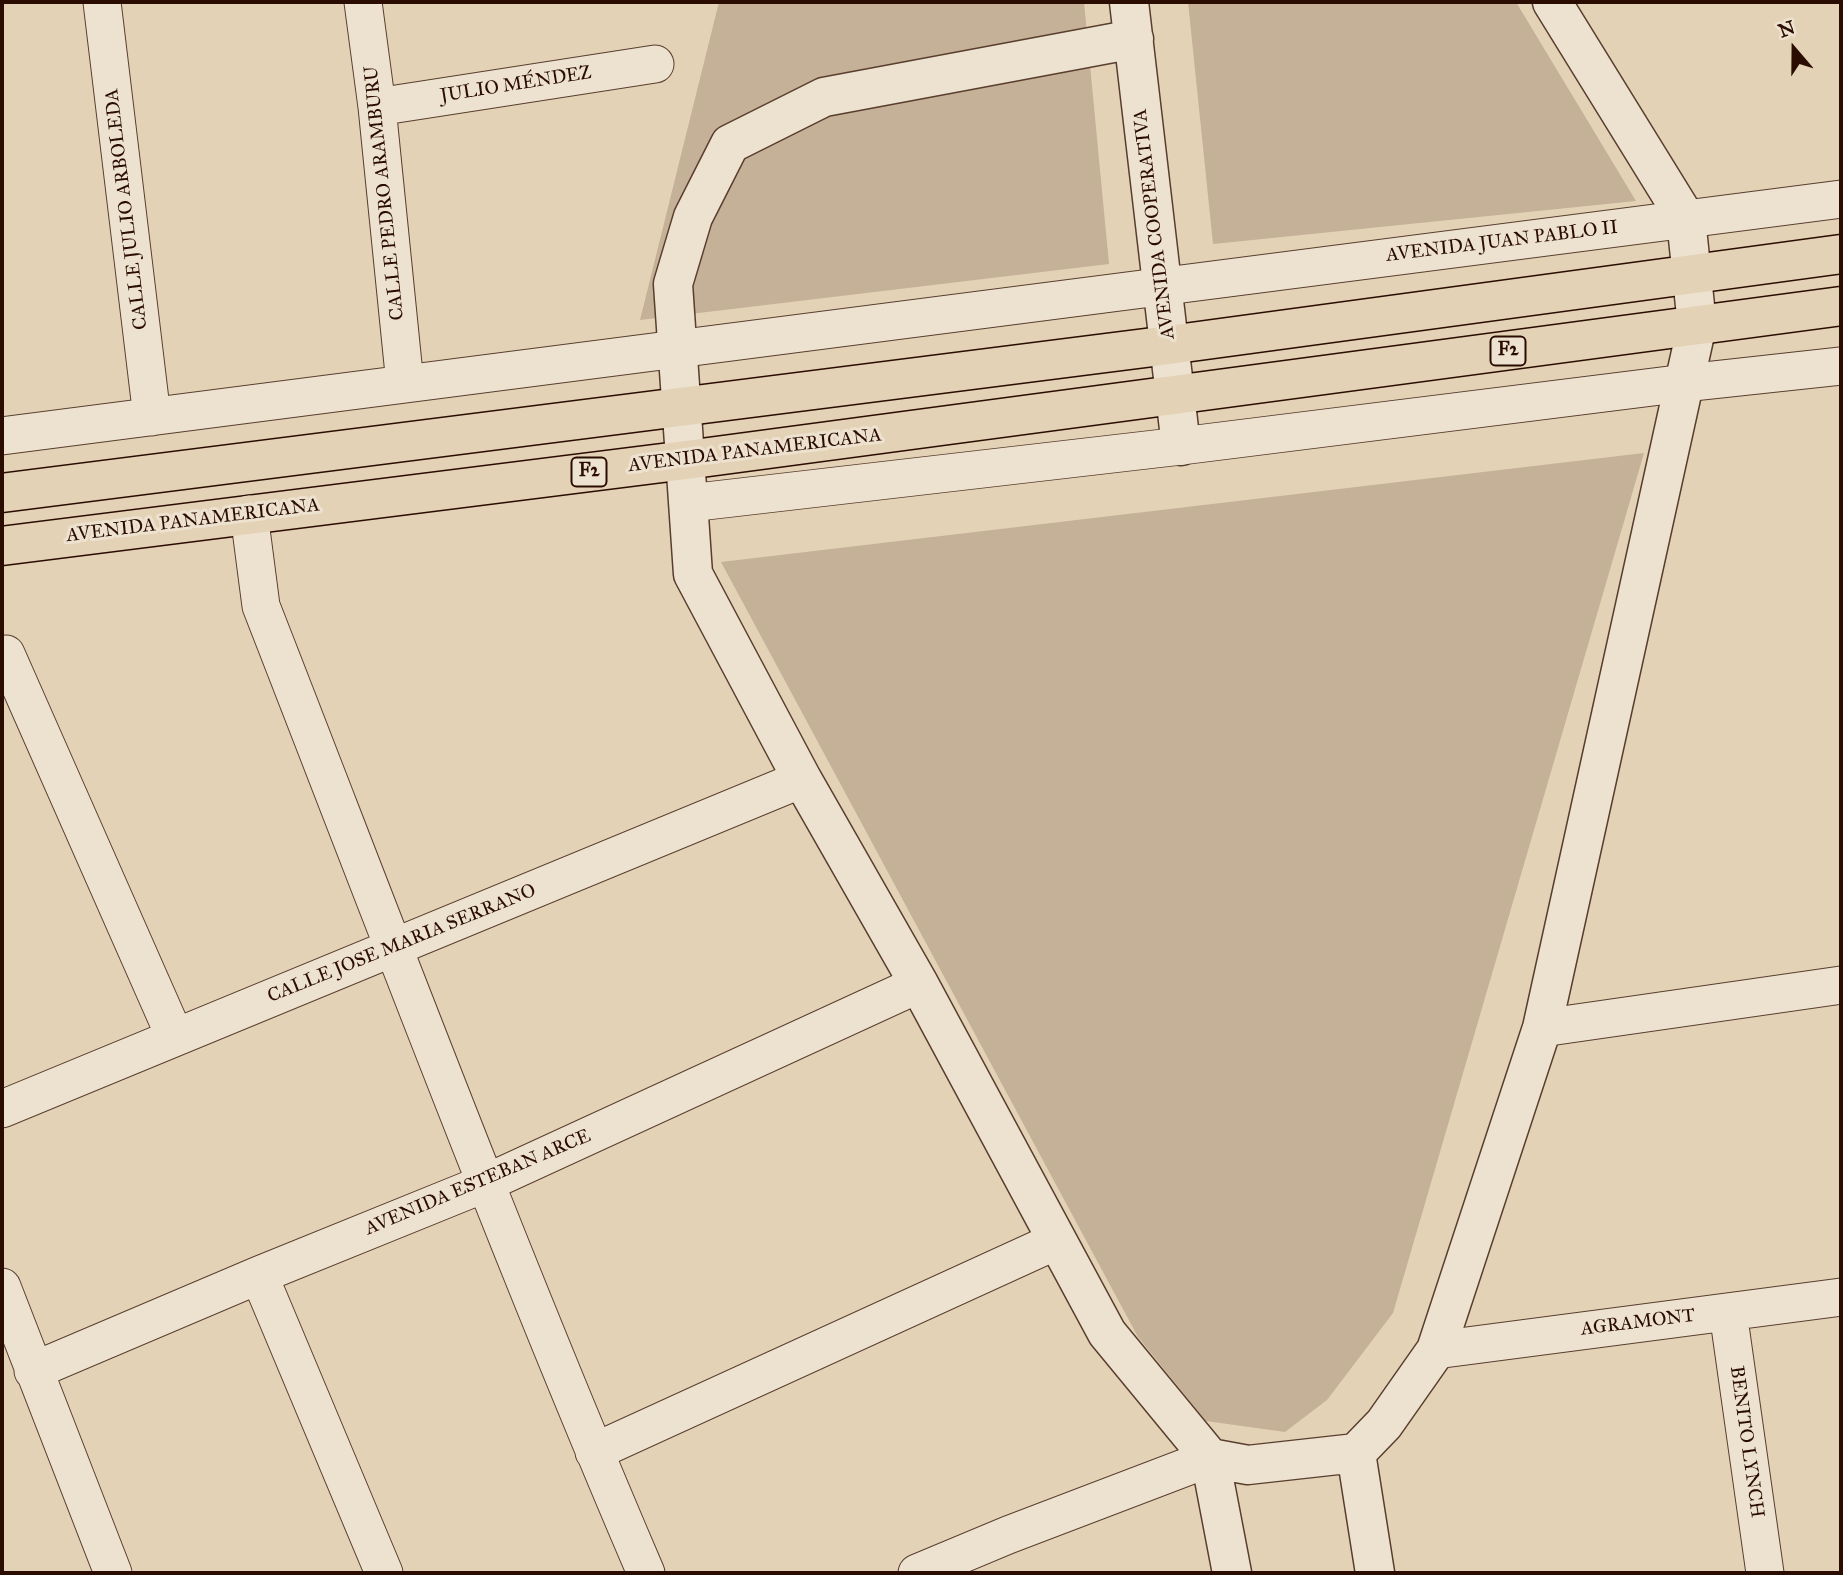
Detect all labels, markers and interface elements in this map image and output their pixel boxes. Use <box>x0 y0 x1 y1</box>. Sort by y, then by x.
north arrow <box>1759 14 1829 84</box>
text: N <box>1775 15 1798 42</box>
street label: JULIO MÉNDEZ <box>439 62 593 108</box>
street label: CALLE PEDRO ARAMBURU <box>360 65 410 321</box>
street label: CALLE JULIO ARBOLEDA <box>101 87 153 331</box>
street label: AVENIDA COOPERATIVA <box>1130 108 1180 340</box>
street label: AVENIDA JUAN PABLO II <box>1385 216 1619 268</box>
road number: F2 <box>1490 337 1526 366</box>
street label: AVENIDA PANAMERICANA <box>627 424 883 478</box>
road number: F2 <box>572 458 606 486</box>
street label: AVENIDA PANAMERICANA <box>65 494 321 548</box>
street label: CALLE JOSE MARIA SERRANO <box>265 880 539 1008</box>
street label: AVENIDA ESTEBAN ARCE <box>362 1125 594 1241</box>
street label: AGRAMONT <box>1579 1305 1697 1341</box>
street label: BENITO LYNCH <box>1724 1365 1768 1519</box>

